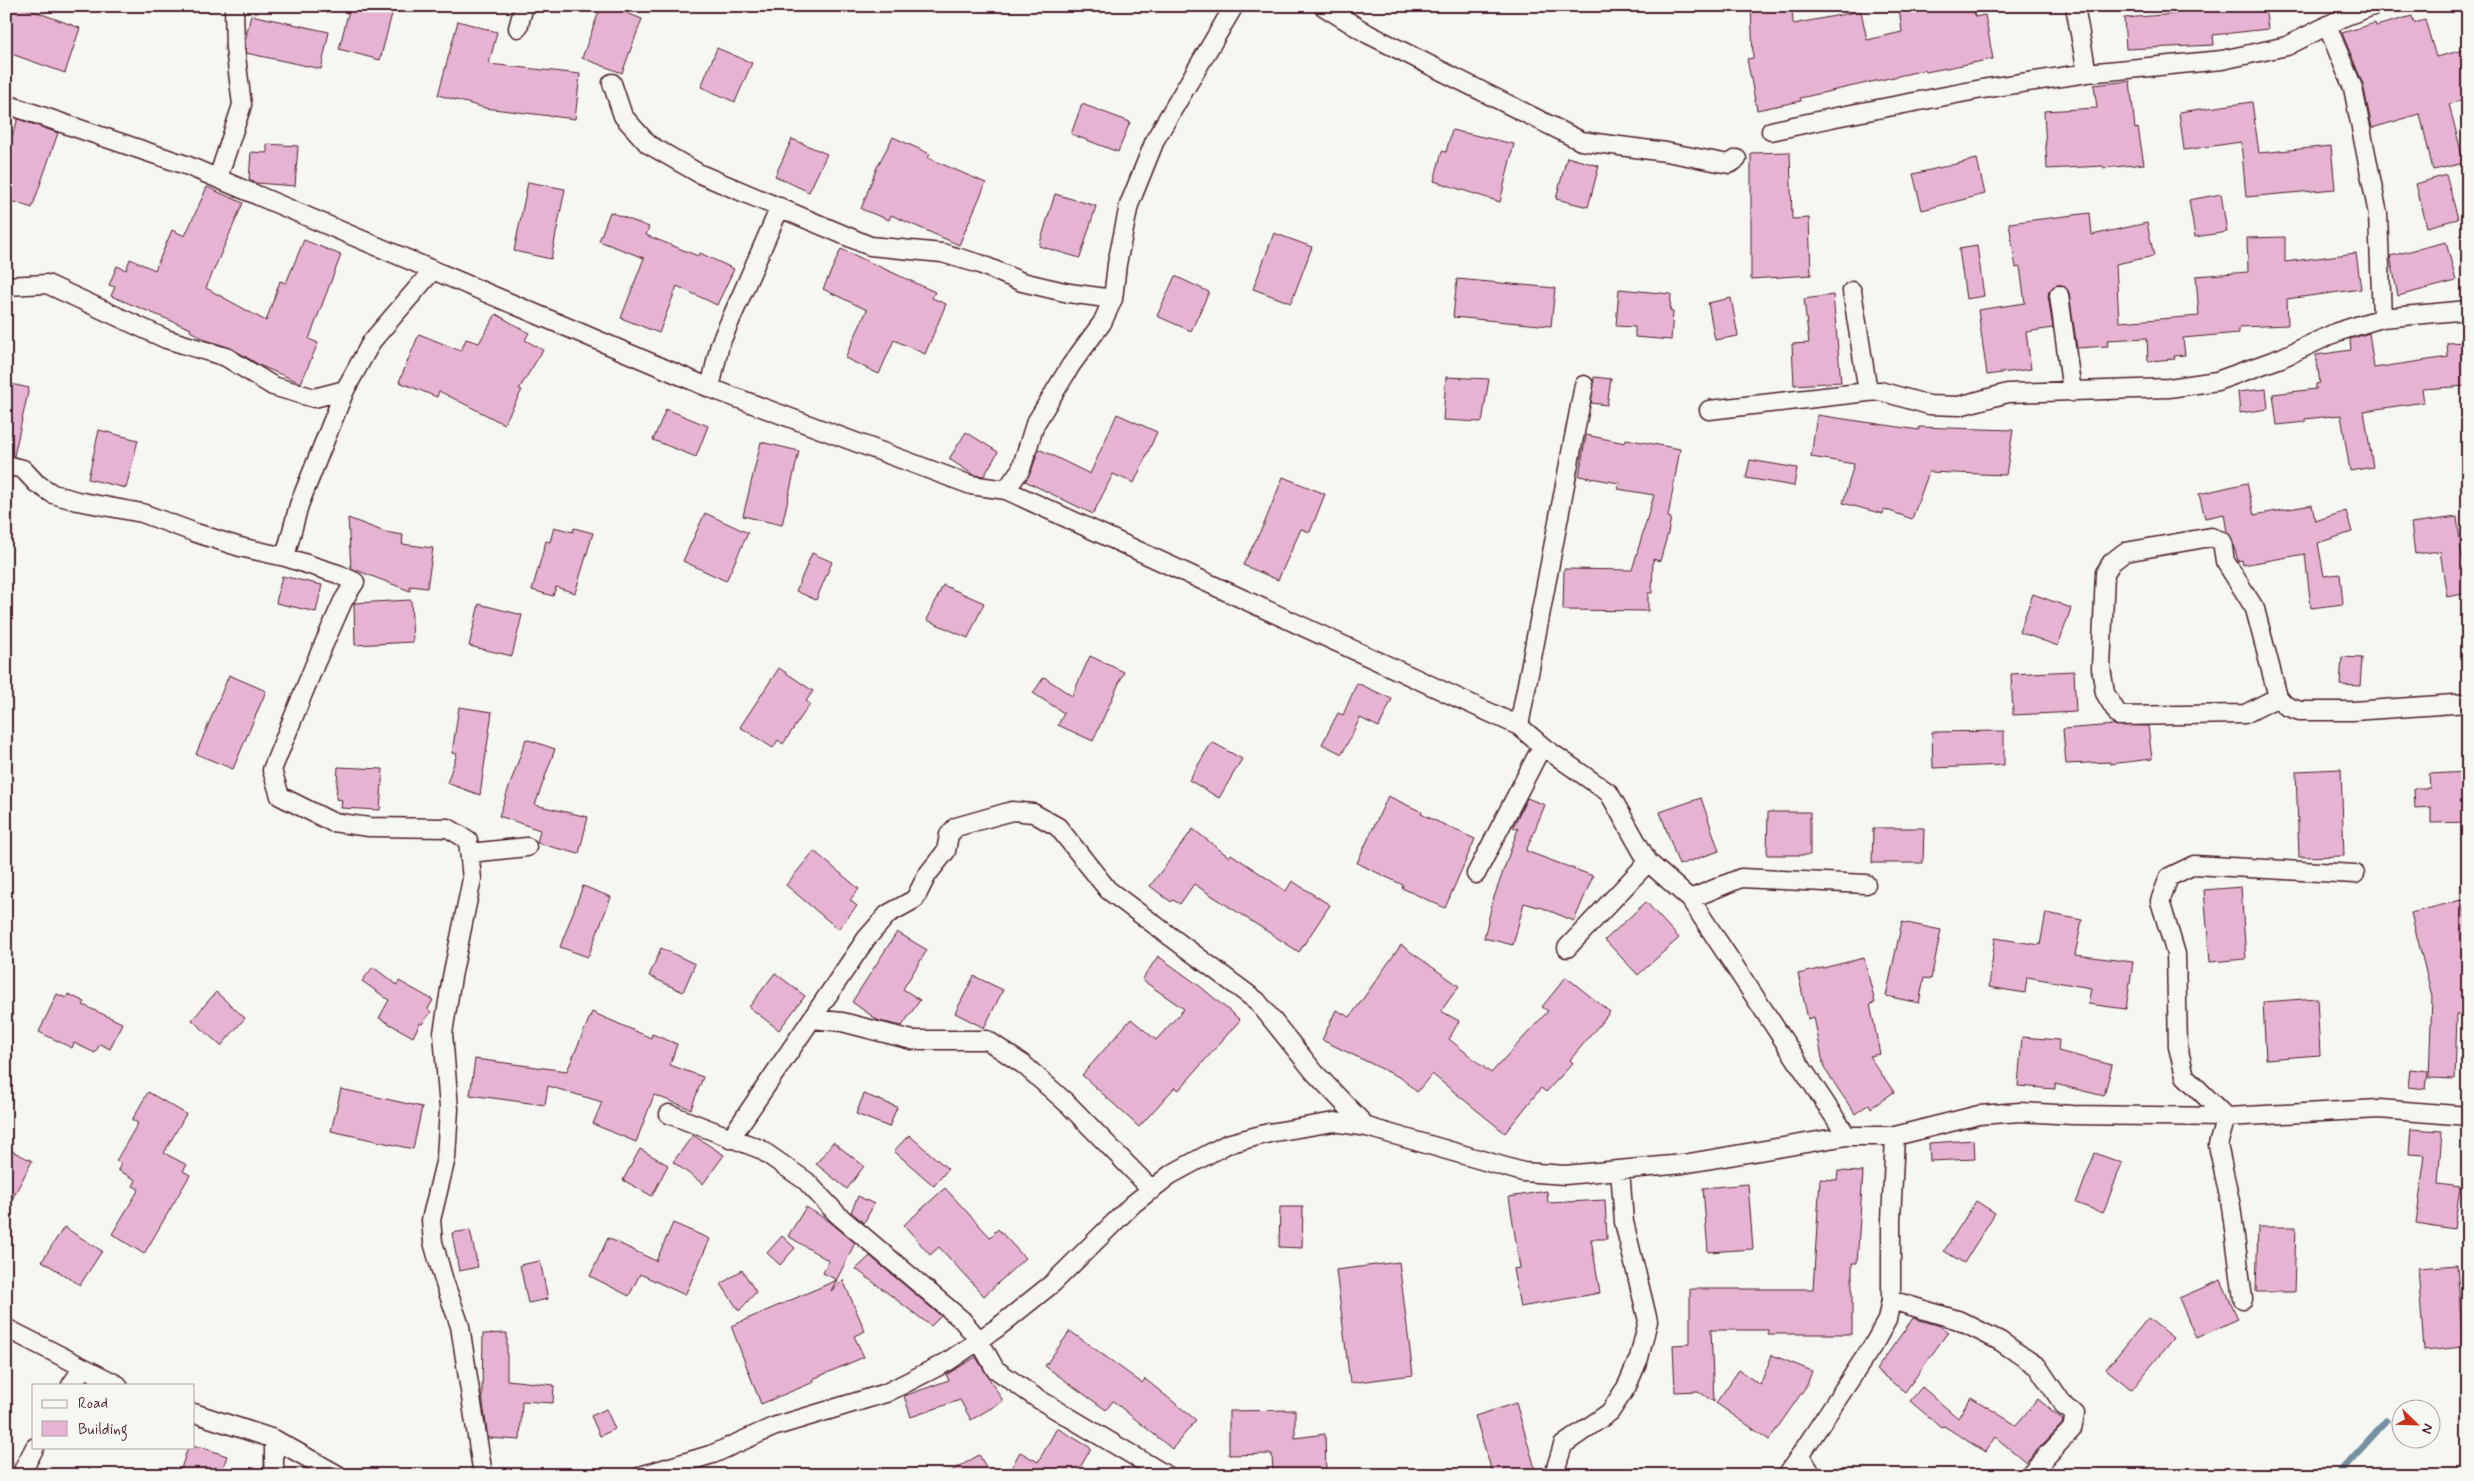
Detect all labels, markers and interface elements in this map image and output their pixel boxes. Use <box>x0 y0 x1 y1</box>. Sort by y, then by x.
legend <box>32 1384 195 1448</box>
text: Road <box>78 1394 108 1414</box>
north arrow <box>2392 1398 2442 1448</box>
text: Building <box>78 1420 128 1441</box>
text: N <box>2417 1421 2437 1436</box>

